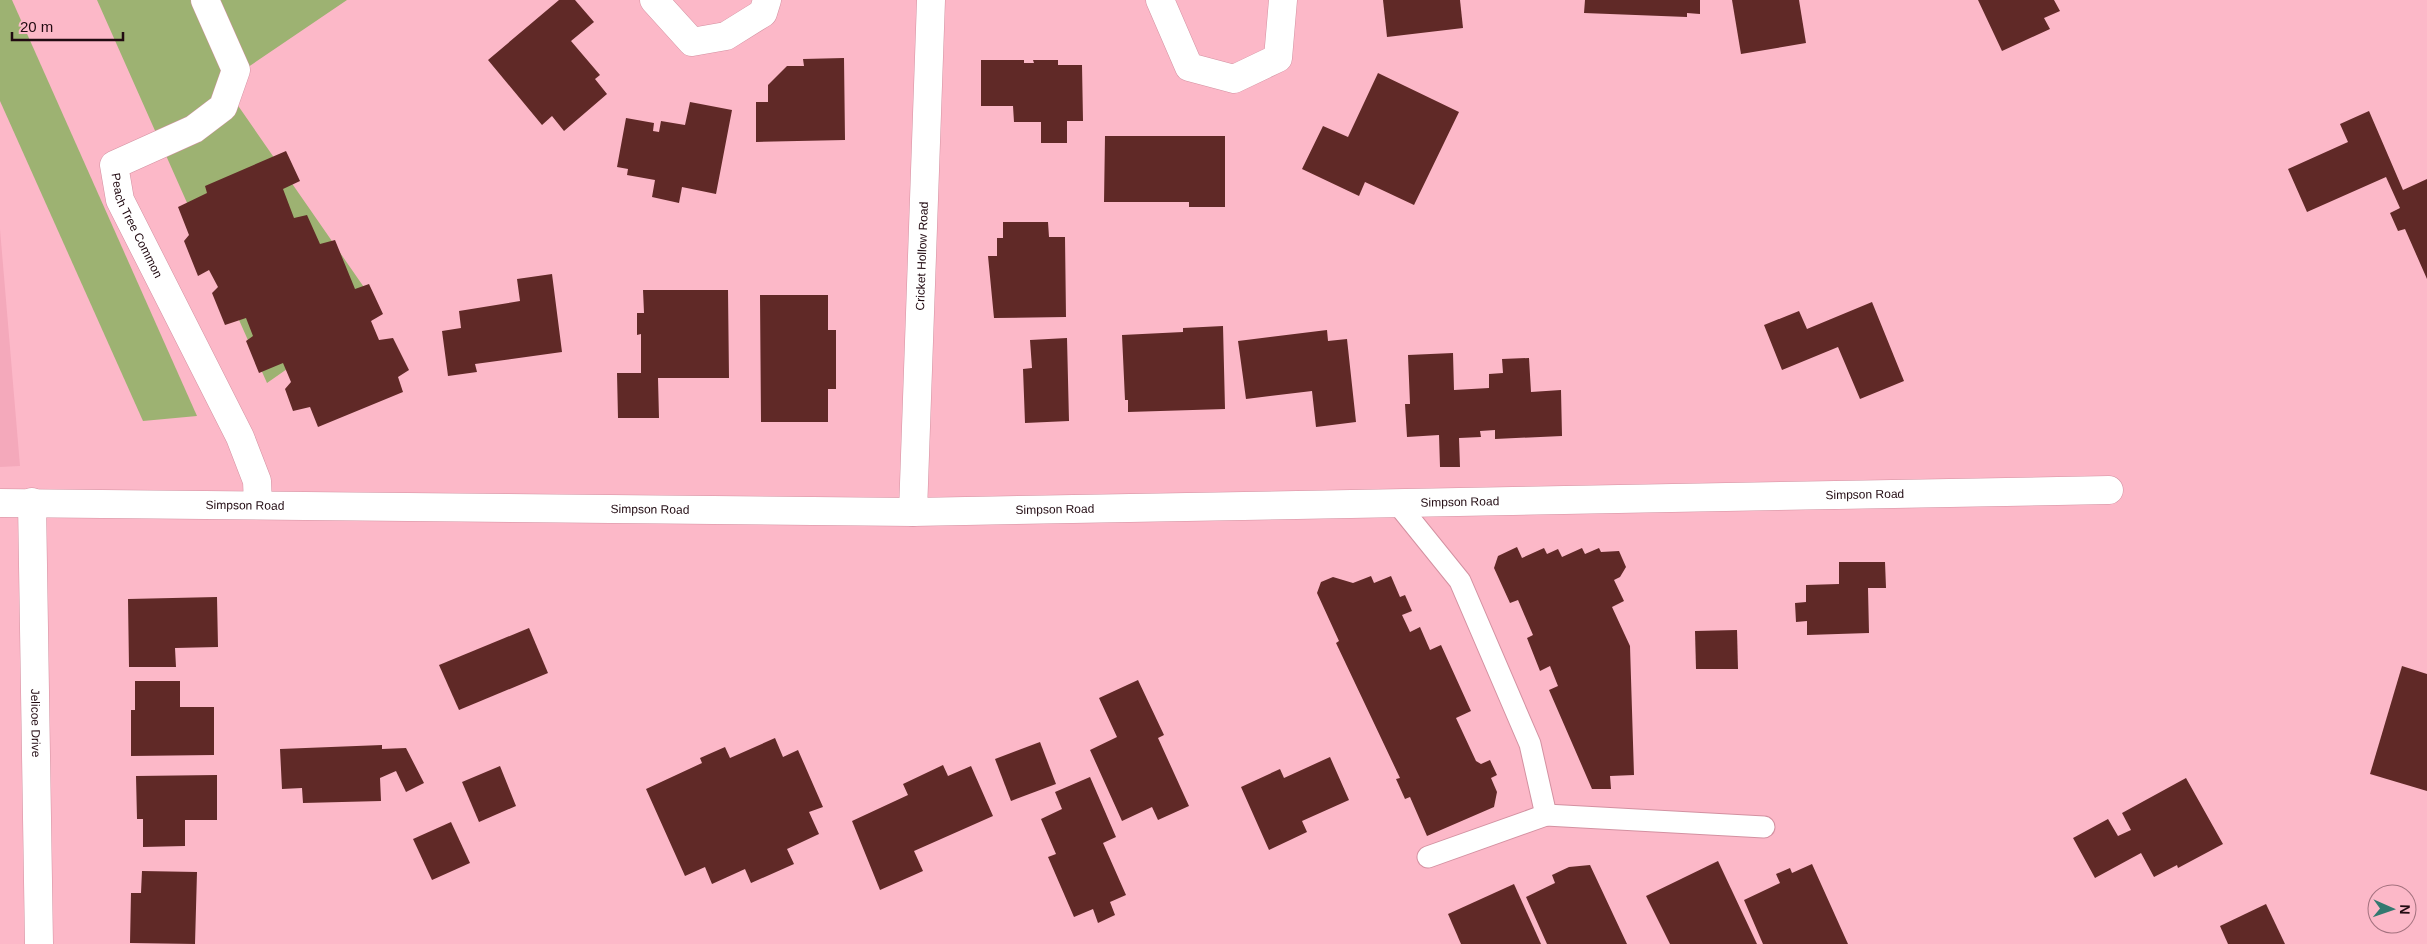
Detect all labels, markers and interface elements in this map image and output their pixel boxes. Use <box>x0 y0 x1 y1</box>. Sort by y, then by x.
scale bar <box>12 10 124 42</box>
text: 20 m <box>20 18 53 35</box>
street label: Peach Tree Common <box>109 172 165 280</box>
street label: Cricket Hollow Road <box>913 202 931 311</box>
street label: Simpson Road <box>1825 487 1904 502</box>
street label: Simpson Road <box>1420 494 1499 510</box>
street label: Simpson Road <box>206 498 284 513</box>
street label: Simpson Road <box>610 502 689 517</box>
street label: Simpson Road <box>1015 502 1094 517</box>
street label: Jelicoe Drive <box>28 688 43 758</box>
north arrow <box>2367 884 2417 934</box>
text: N <box>2397 904 2413 915</box>

